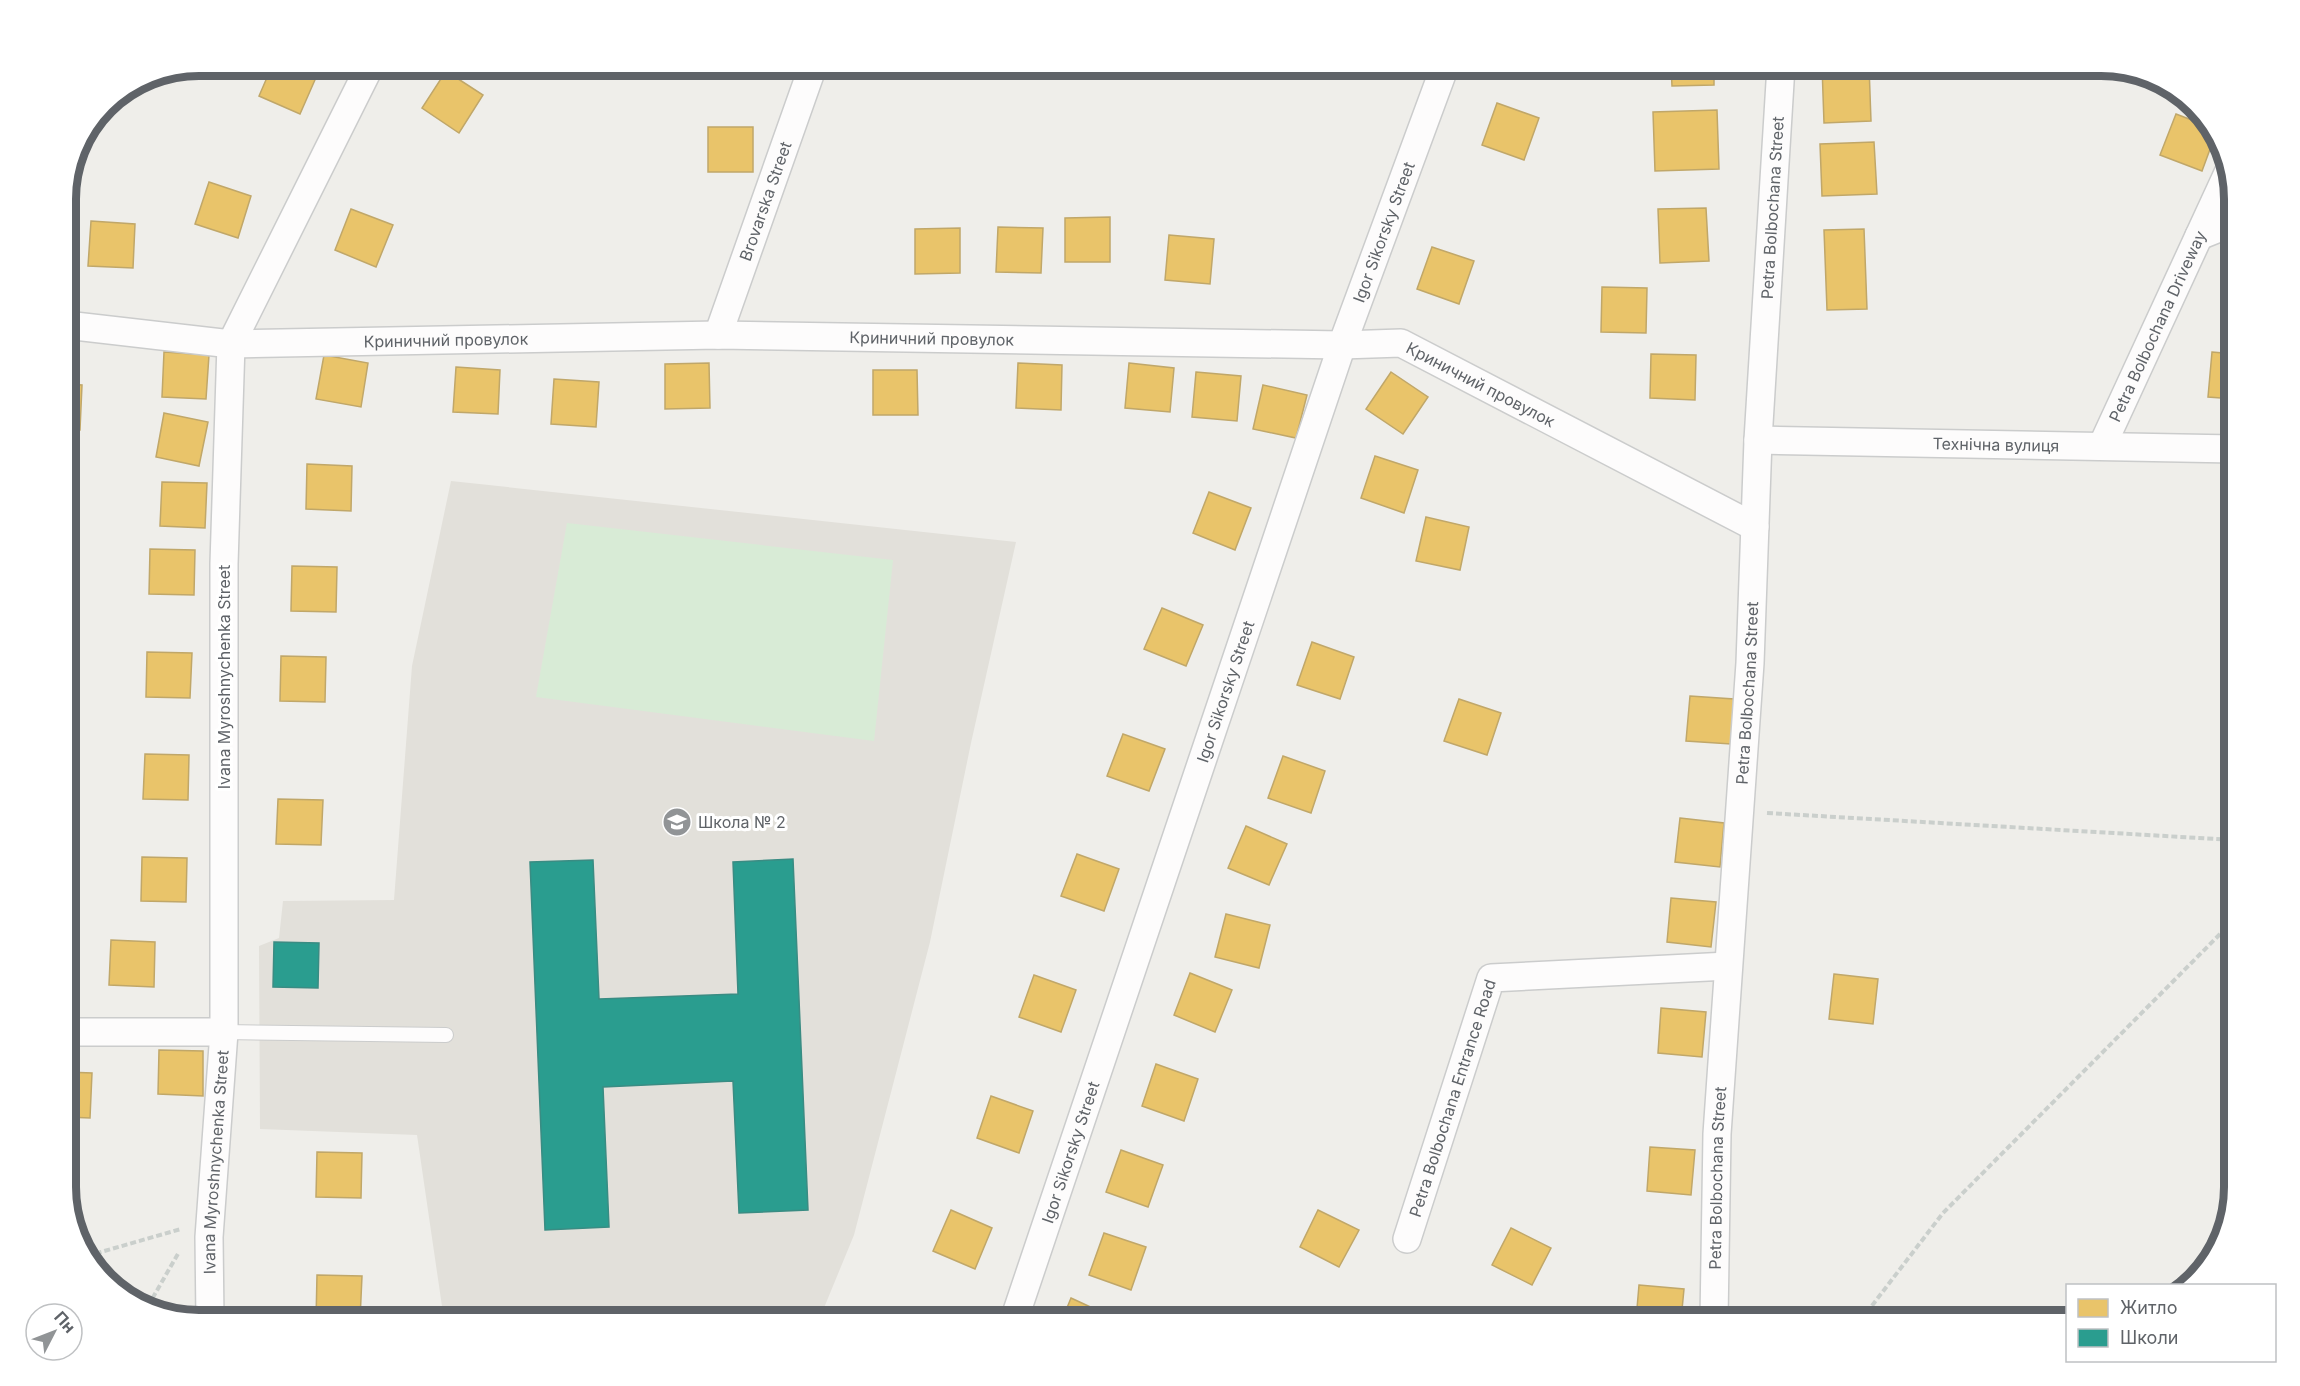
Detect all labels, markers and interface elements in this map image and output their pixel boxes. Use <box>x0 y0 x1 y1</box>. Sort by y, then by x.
street label: Petra Bolbochana Street <box>1757 116 1788 300</box>
street label: Brovarska Street <box>735 139 796 264</box>
street label: Igor Sikorsky Street <box>1349 159 1419 305</box>
street label: Petra Bolbochana Driveway <box>2105 227 2210 425</box>
street label: Криничний провулок <box>849 327 1015 350</box>
street label: Криничний провулок <box>363 329 529 352</box>
street label: Криничний провулок <box>1403 338 1559 431</box>
street label: Технічна вулиця <box>1932 433 2060 456</box>
street label: Ivana Myroshnychenka Street <box>214 565 234 789</box>
street label: Petra Bolbochana Street <box>1732 601 1762 785</box>
street label: Igor Sikorsky Street <box>1192 618 1259 765</box>
school or university icon: Школа № 2 <box>661 806 693 838</box>
place label: Школа № 2 <box>698 812 786 832</box>
street label: Petra Bolbochana Entrance Road <box>1405 977 1500 1219</box>
street label: Ivana Myroshnychenka Street <box>199 1049 233 1274</box>
street label: Igor Sikorsky Street <box>1037 1079 1104 1226</box>
street label: Petra Bolbochana Street <box>1705 1086 1730 1270</box>
legend <box>2066 1284 2276 1362</box>
text: Житло <box>2120 1297 2177 1318</box>
north arrow <box>24 1302 84 1362</box>
text: Пн <box>50 1307 80 1337</box>
text: Школи <box>2120 1327 2178 1348</box>

